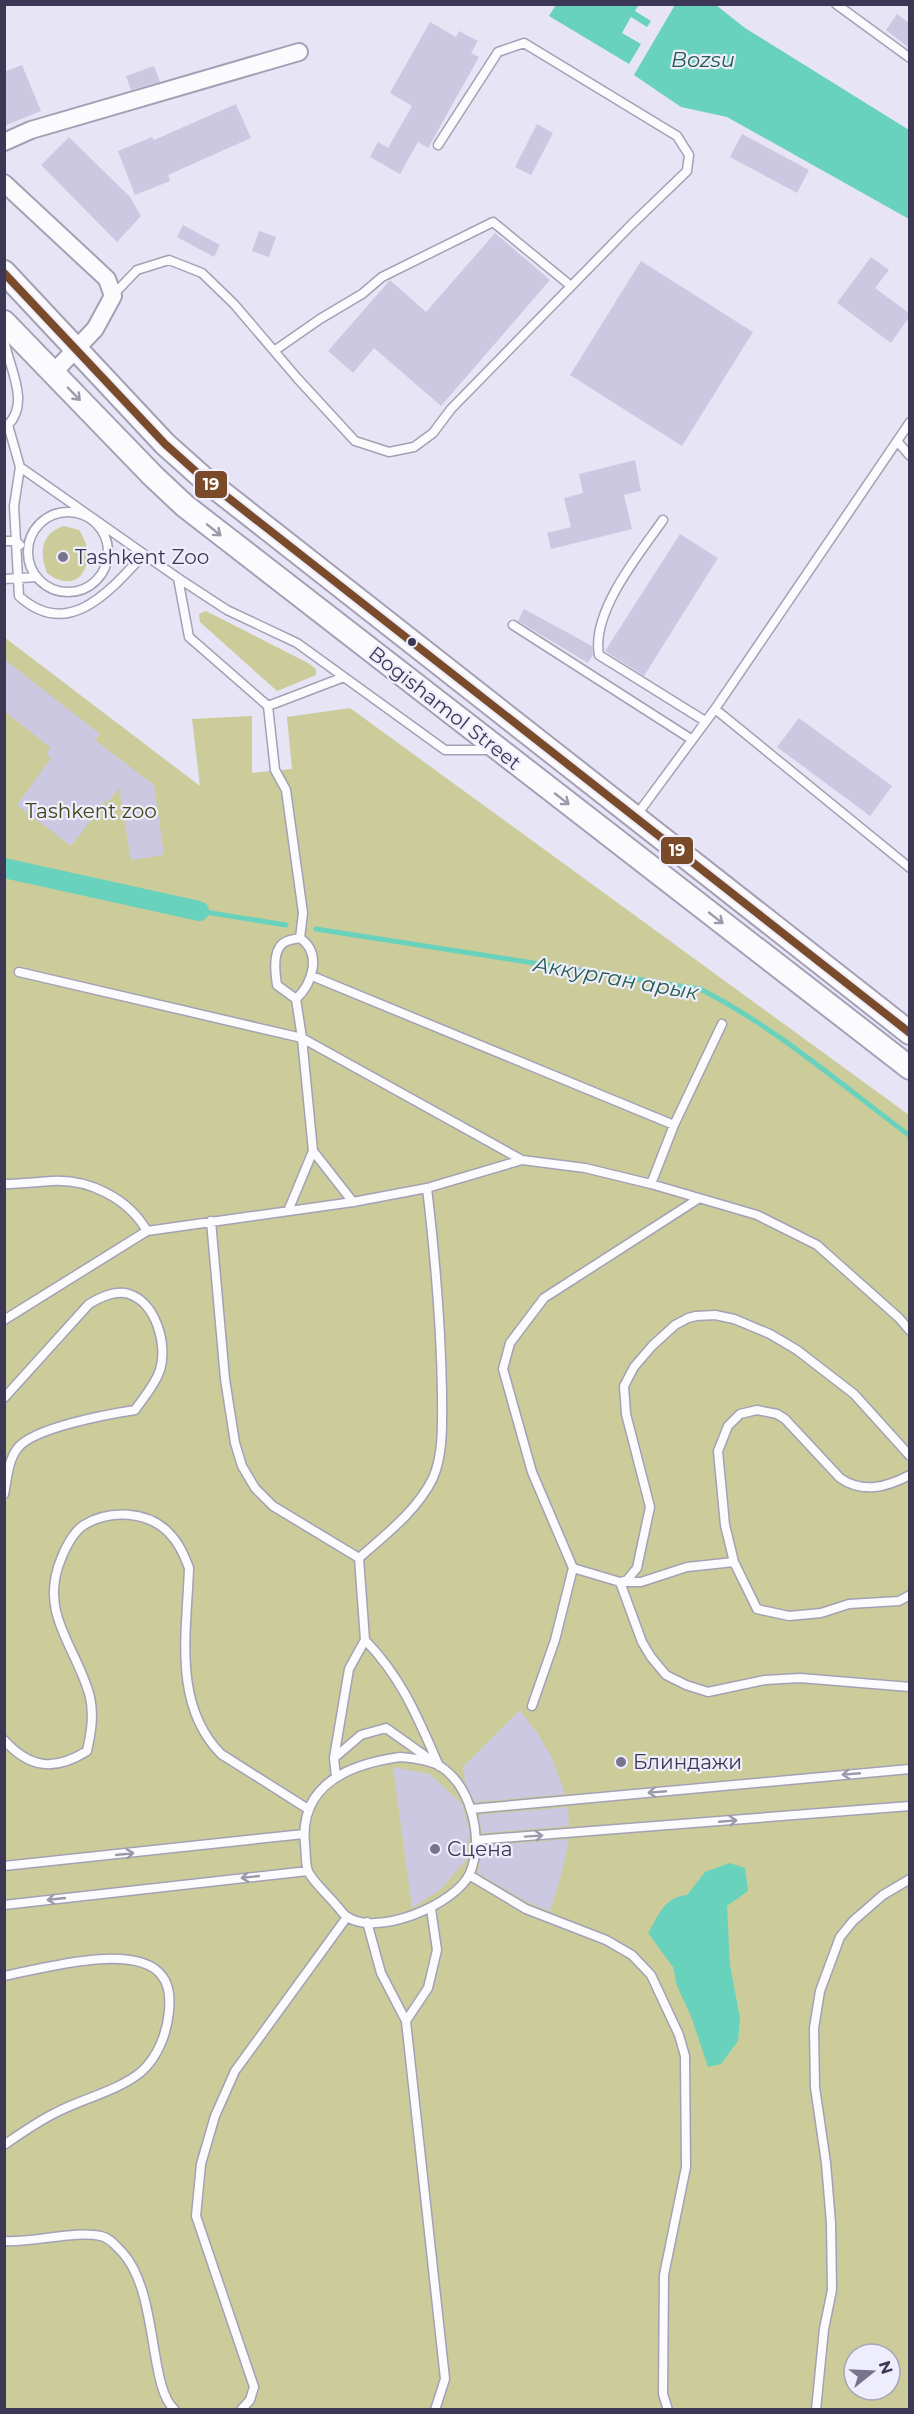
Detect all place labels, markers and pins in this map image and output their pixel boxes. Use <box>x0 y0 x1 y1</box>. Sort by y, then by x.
place label: Tashkent Zoo <box>75 545 209 569</box>
marker: Tashkent Zoo <box>56 550 70 564</box>
unlabelled marker <box>406 636 418 648</box>
place label: Блиндажи <box>633 1750 742 1774</box>
marker: Блиндажи <box>614 1755 628 1769</box>
place label: Сцена <box>447 1837 513 1861</box>
marker: Сцена <box>428 1842 442 1856</box>

